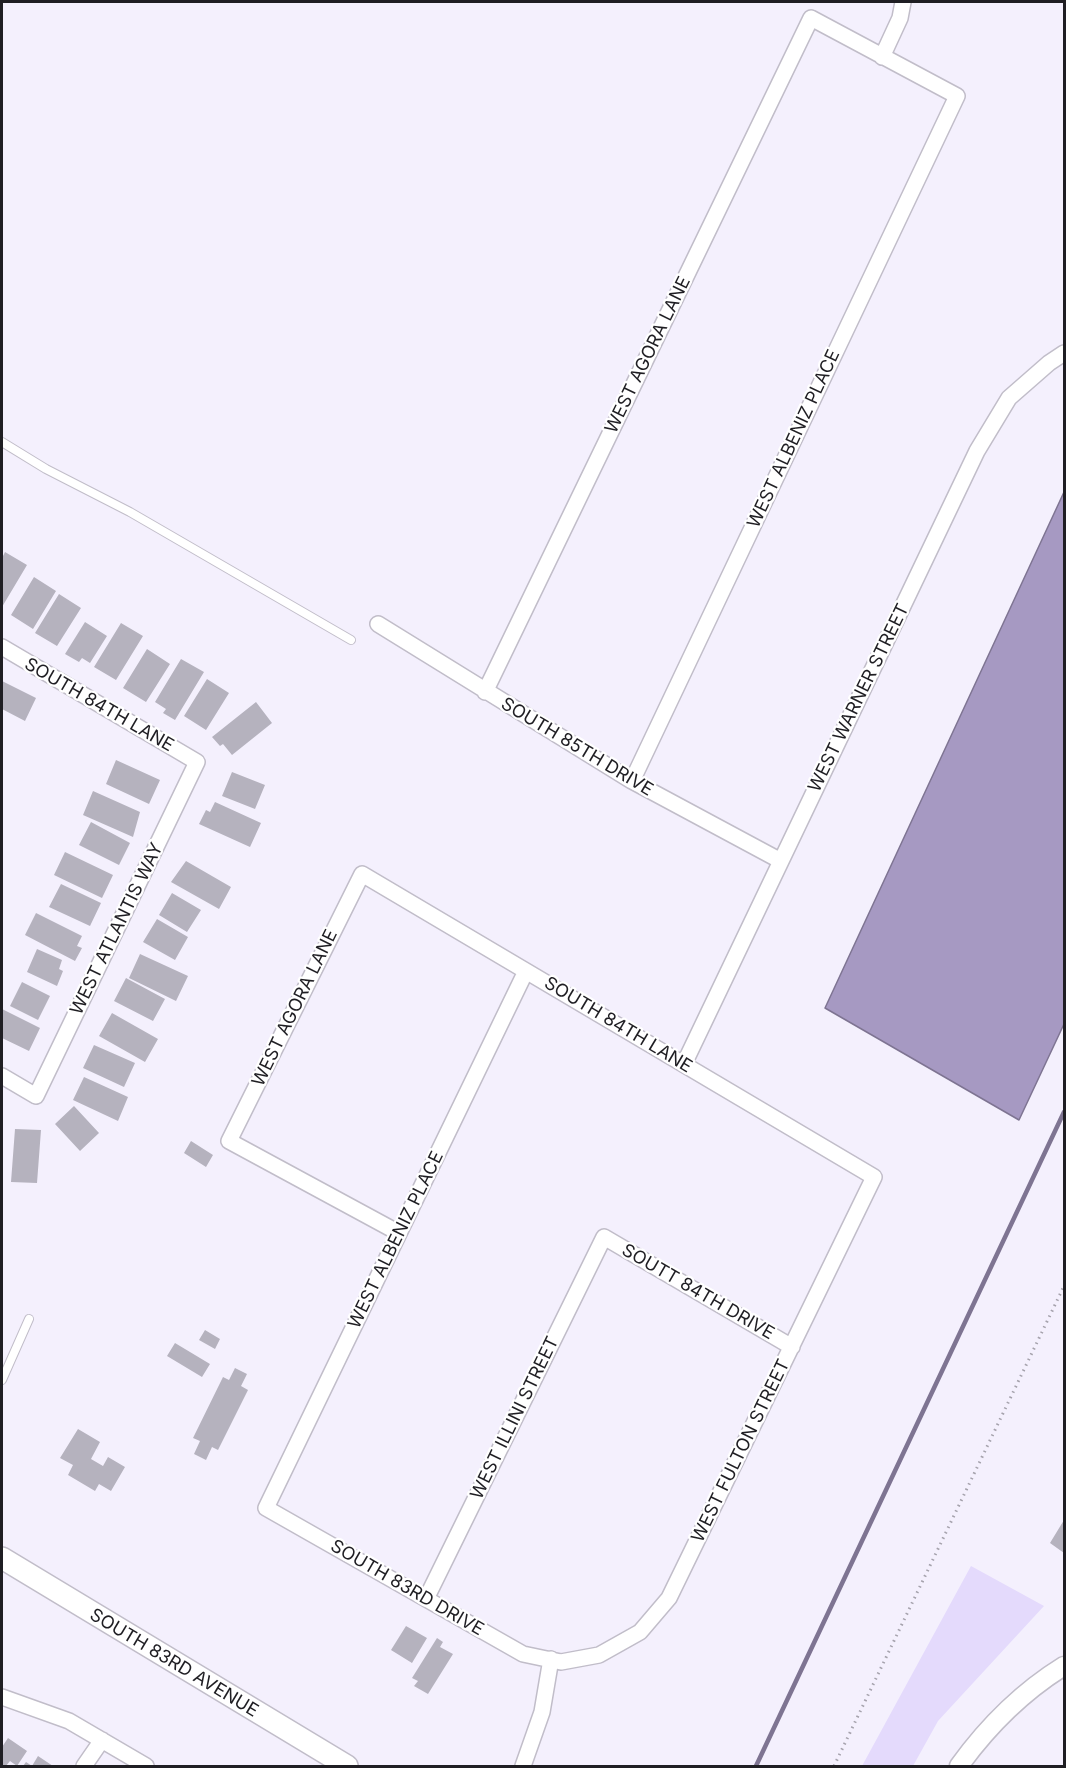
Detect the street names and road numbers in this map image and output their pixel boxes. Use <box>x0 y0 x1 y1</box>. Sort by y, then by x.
street label: WEST AGORA LANE <box>601 273 695 437</box>
street label: WEST ALBENIZ PLACE <box>743 346 845 532</box>
street label: WEST WARNER STREET <box>804 600 914 796</box>
street label: SOUTH 84TH LANE <box>21 654 177 756</box>
street label: SOUTH 85TH DRIVE <box>497 693 657 801</box>
street label: WEST ATLANTIS WAY <box>66 840 168 1018</box>
street label: WEST AGORA LANE <box>248 926 342 1090</box>
street label: SOUTH 84TH LANE <box>540 972 696 1078</box>
street label: WEST ALBENIZ PLACE <box>344 1148 448 1332</box>
street label: SOUTT 84TH DRIVE <box>618 1240 778 1344</box>
street label: WEST ILLINI STREET <box>466 1333 564 1503</box>
street label: WEST FULTON STREET <box>687 1356 795 1546</box>
street label: SOUTH 83RD DRIVE <box>327 1535 487 1641</box>
street label: SOUTH 83RD AVENUE <box>86 1604 262 1722</box>

